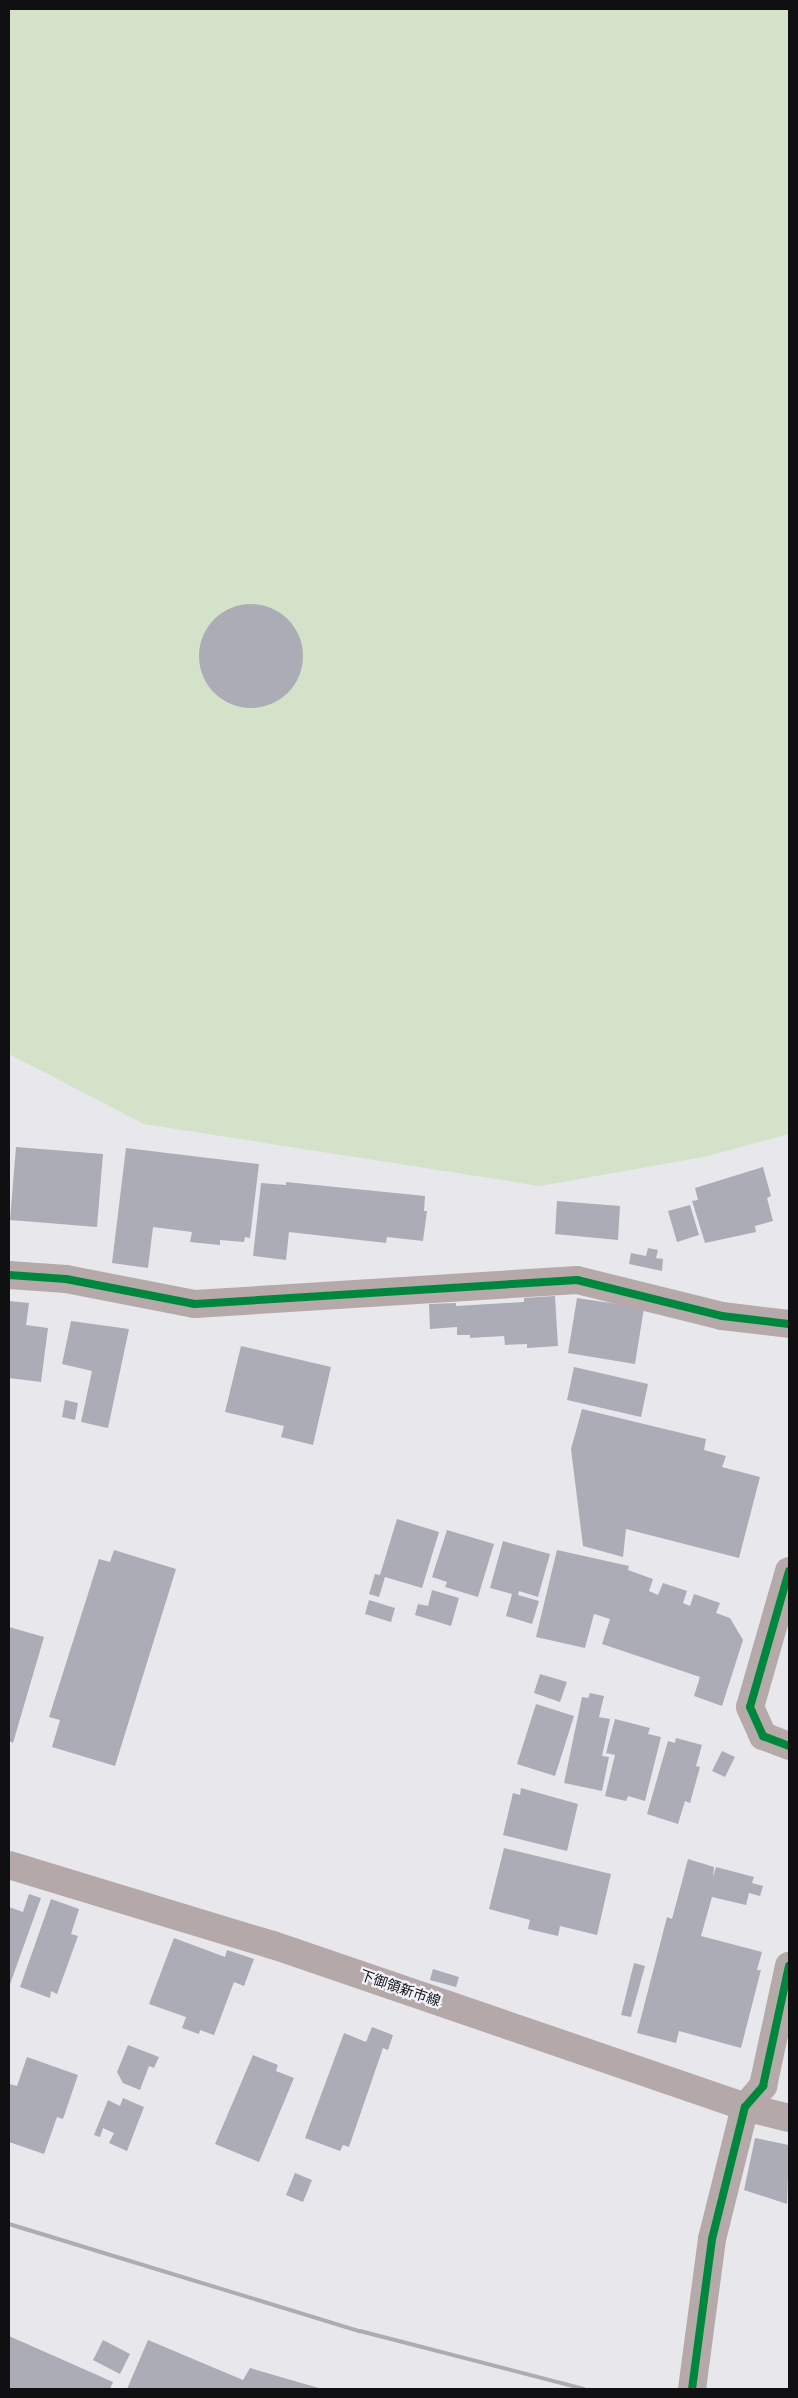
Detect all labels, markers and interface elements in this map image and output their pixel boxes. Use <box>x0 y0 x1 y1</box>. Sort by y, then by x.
street label: 下御領新市線 <box>358 1967 442 2011</box>

